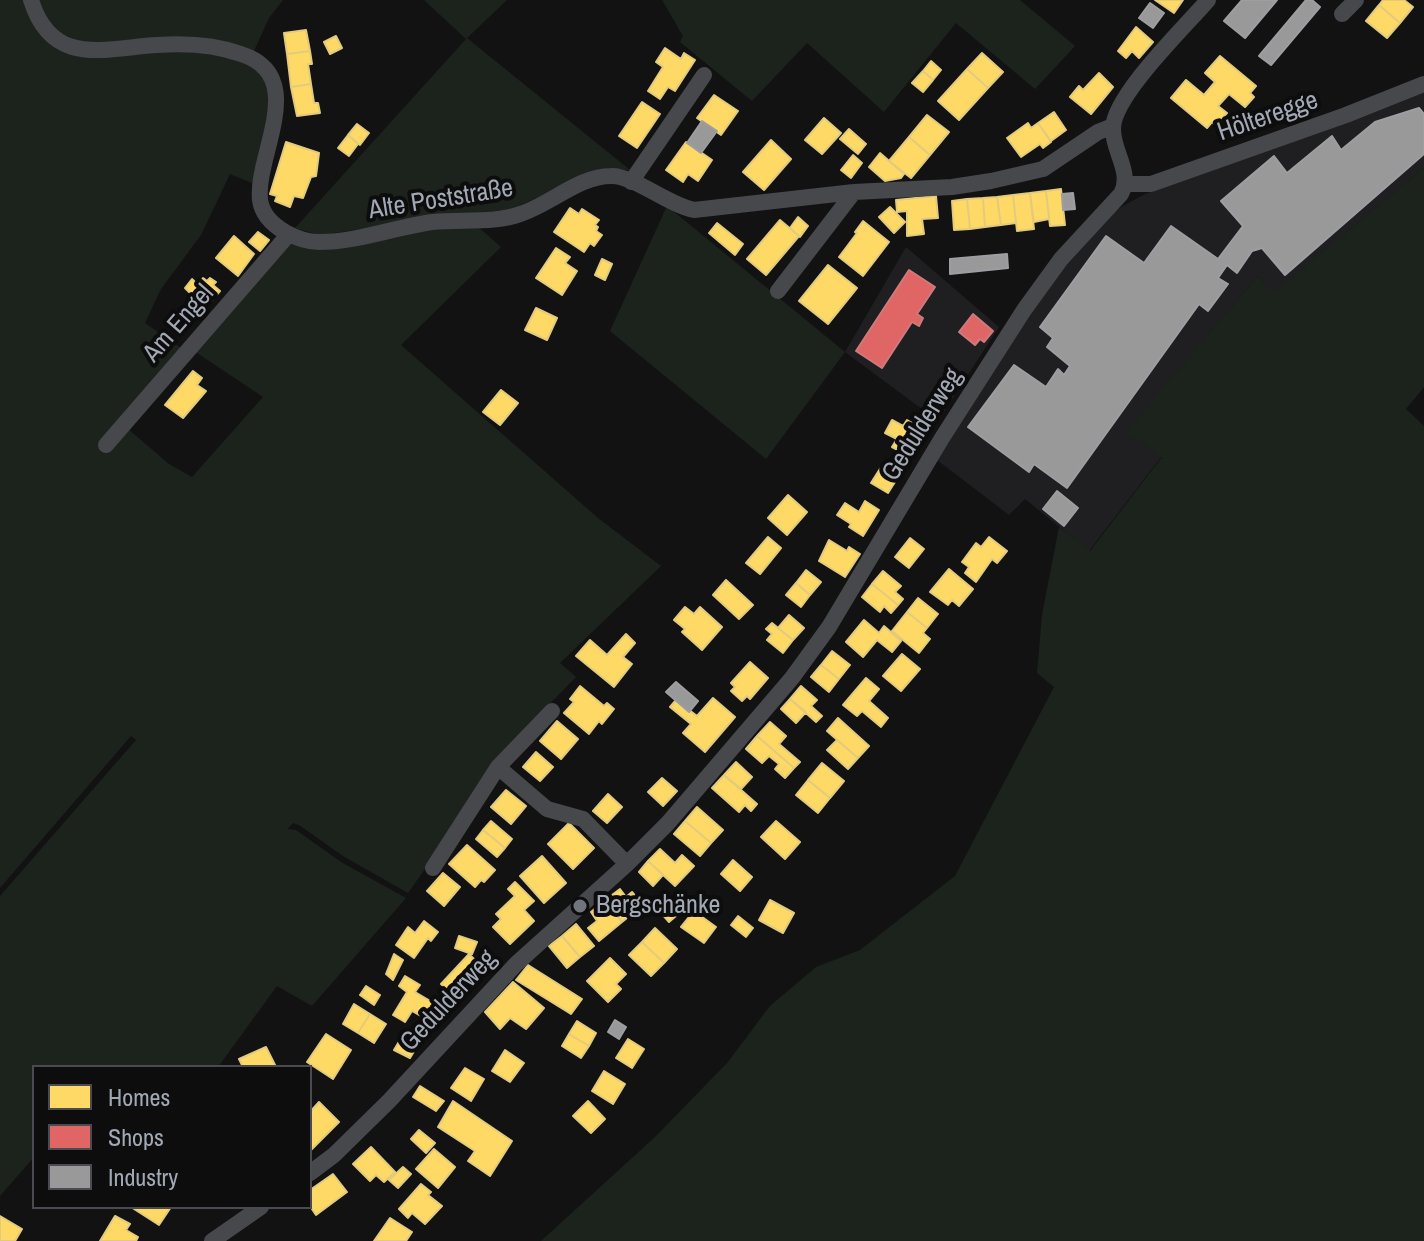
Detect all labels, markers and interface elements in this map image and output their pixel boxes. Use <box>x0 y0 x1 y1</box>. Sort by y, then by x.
street label: Hölteregge <box>1214 85 1322 149</box>
street label: Alte Poststraße <box>367 173 515 227</box>
street label: Am Engel <box>137 279 221 369</box>
street label: Gedulderweg <box>876 363 970 487</box>
place label: Bergschänke <box>596 890 720 922</box>
marker: Bergschänke <box>571 897 589 915</box>
street label: Gedulderweg <box>394 944 504 1058</box>
legend <box>32 1065 312 1209</box>
text: Homes <box>108 1081 170 1113</box>
text: Shops <box>108 1121 164 1153</box>
text: Industry <box>108 1161 178 1193</box>

